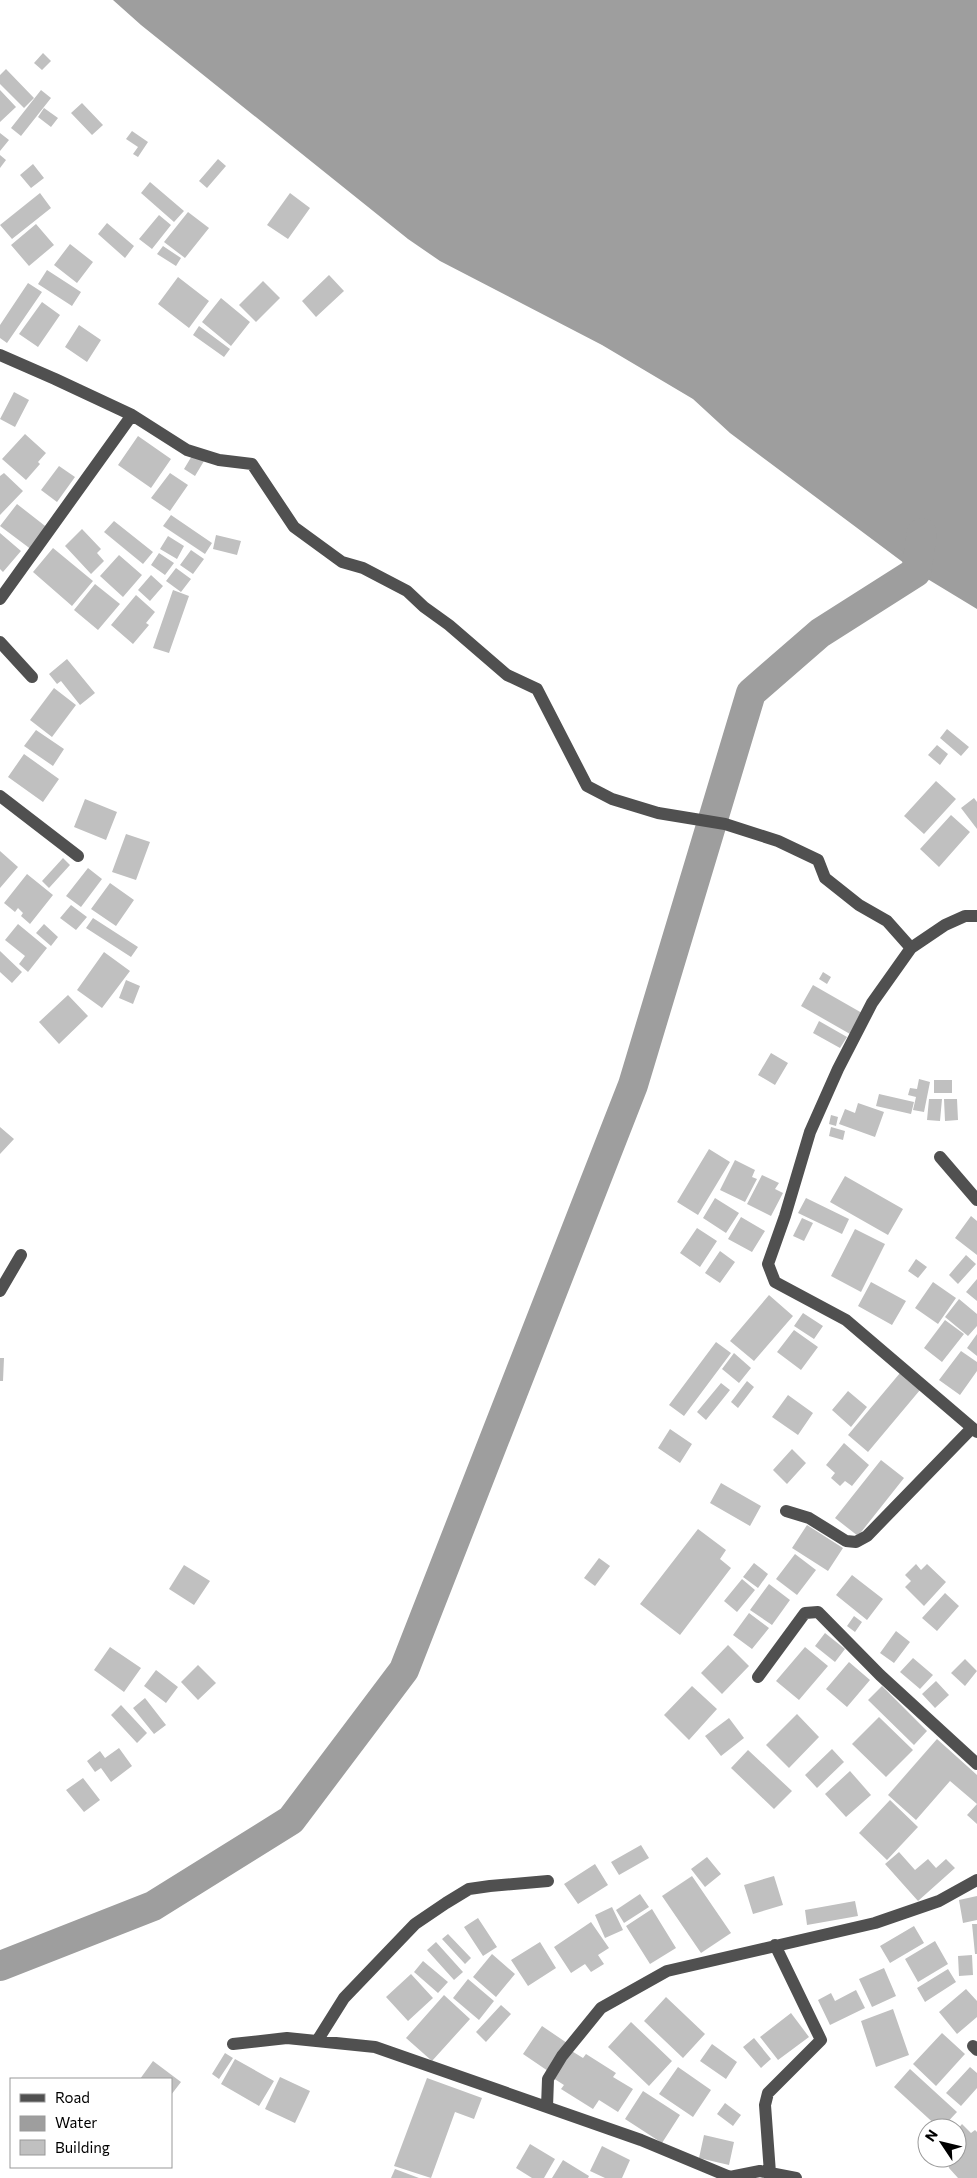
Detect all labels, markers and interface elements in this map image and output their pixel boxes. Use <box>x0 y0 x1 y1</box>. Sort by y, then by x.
legend <box>10 2078 172 2168</box>
text: Road <box>55 2088 90 2106</box>
text: Water <box>55 2113 97 2131</box>
north arrow <box>917 2118 967 2168</box>
text: N <box>921 2126 941 2144</box>
text: Building <box>55 2138 110 2156</box>

